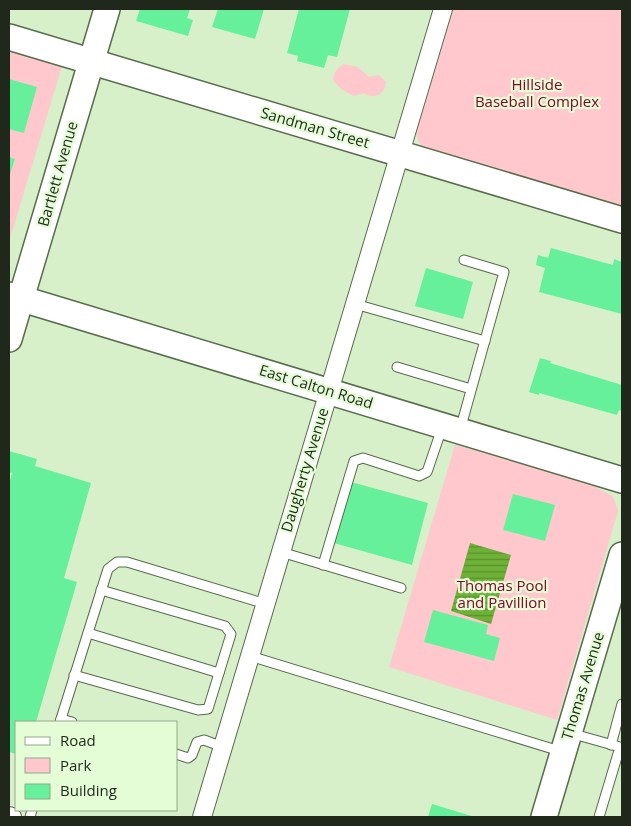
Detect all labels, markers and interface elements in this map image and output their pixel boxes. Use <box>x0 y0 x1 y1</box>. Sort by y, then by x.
park label: Hillside Baseball Complex <box>475 74 599 111</box>
street label: Sandman Street <box>259 102 372 152</box>
street label: Bartlett Avenue <box>32 119 82 229</box>
street label: East Calton Road <box>257 359 376 413</box>
street label: Daugherty Avenue <box>276 405 333 534</box>
park label: Thomas Pool and Pavillion <box>457 575 547 612</box>
street label: Thomas Avenue <box>556 629 608 742</box>
legend <box>15 721 178 811</box>
text: Road <box>60 730 96 750</box>
text: Park <box>60 755 91 775</box>
text: Building <box>60 780 117 800</box>

